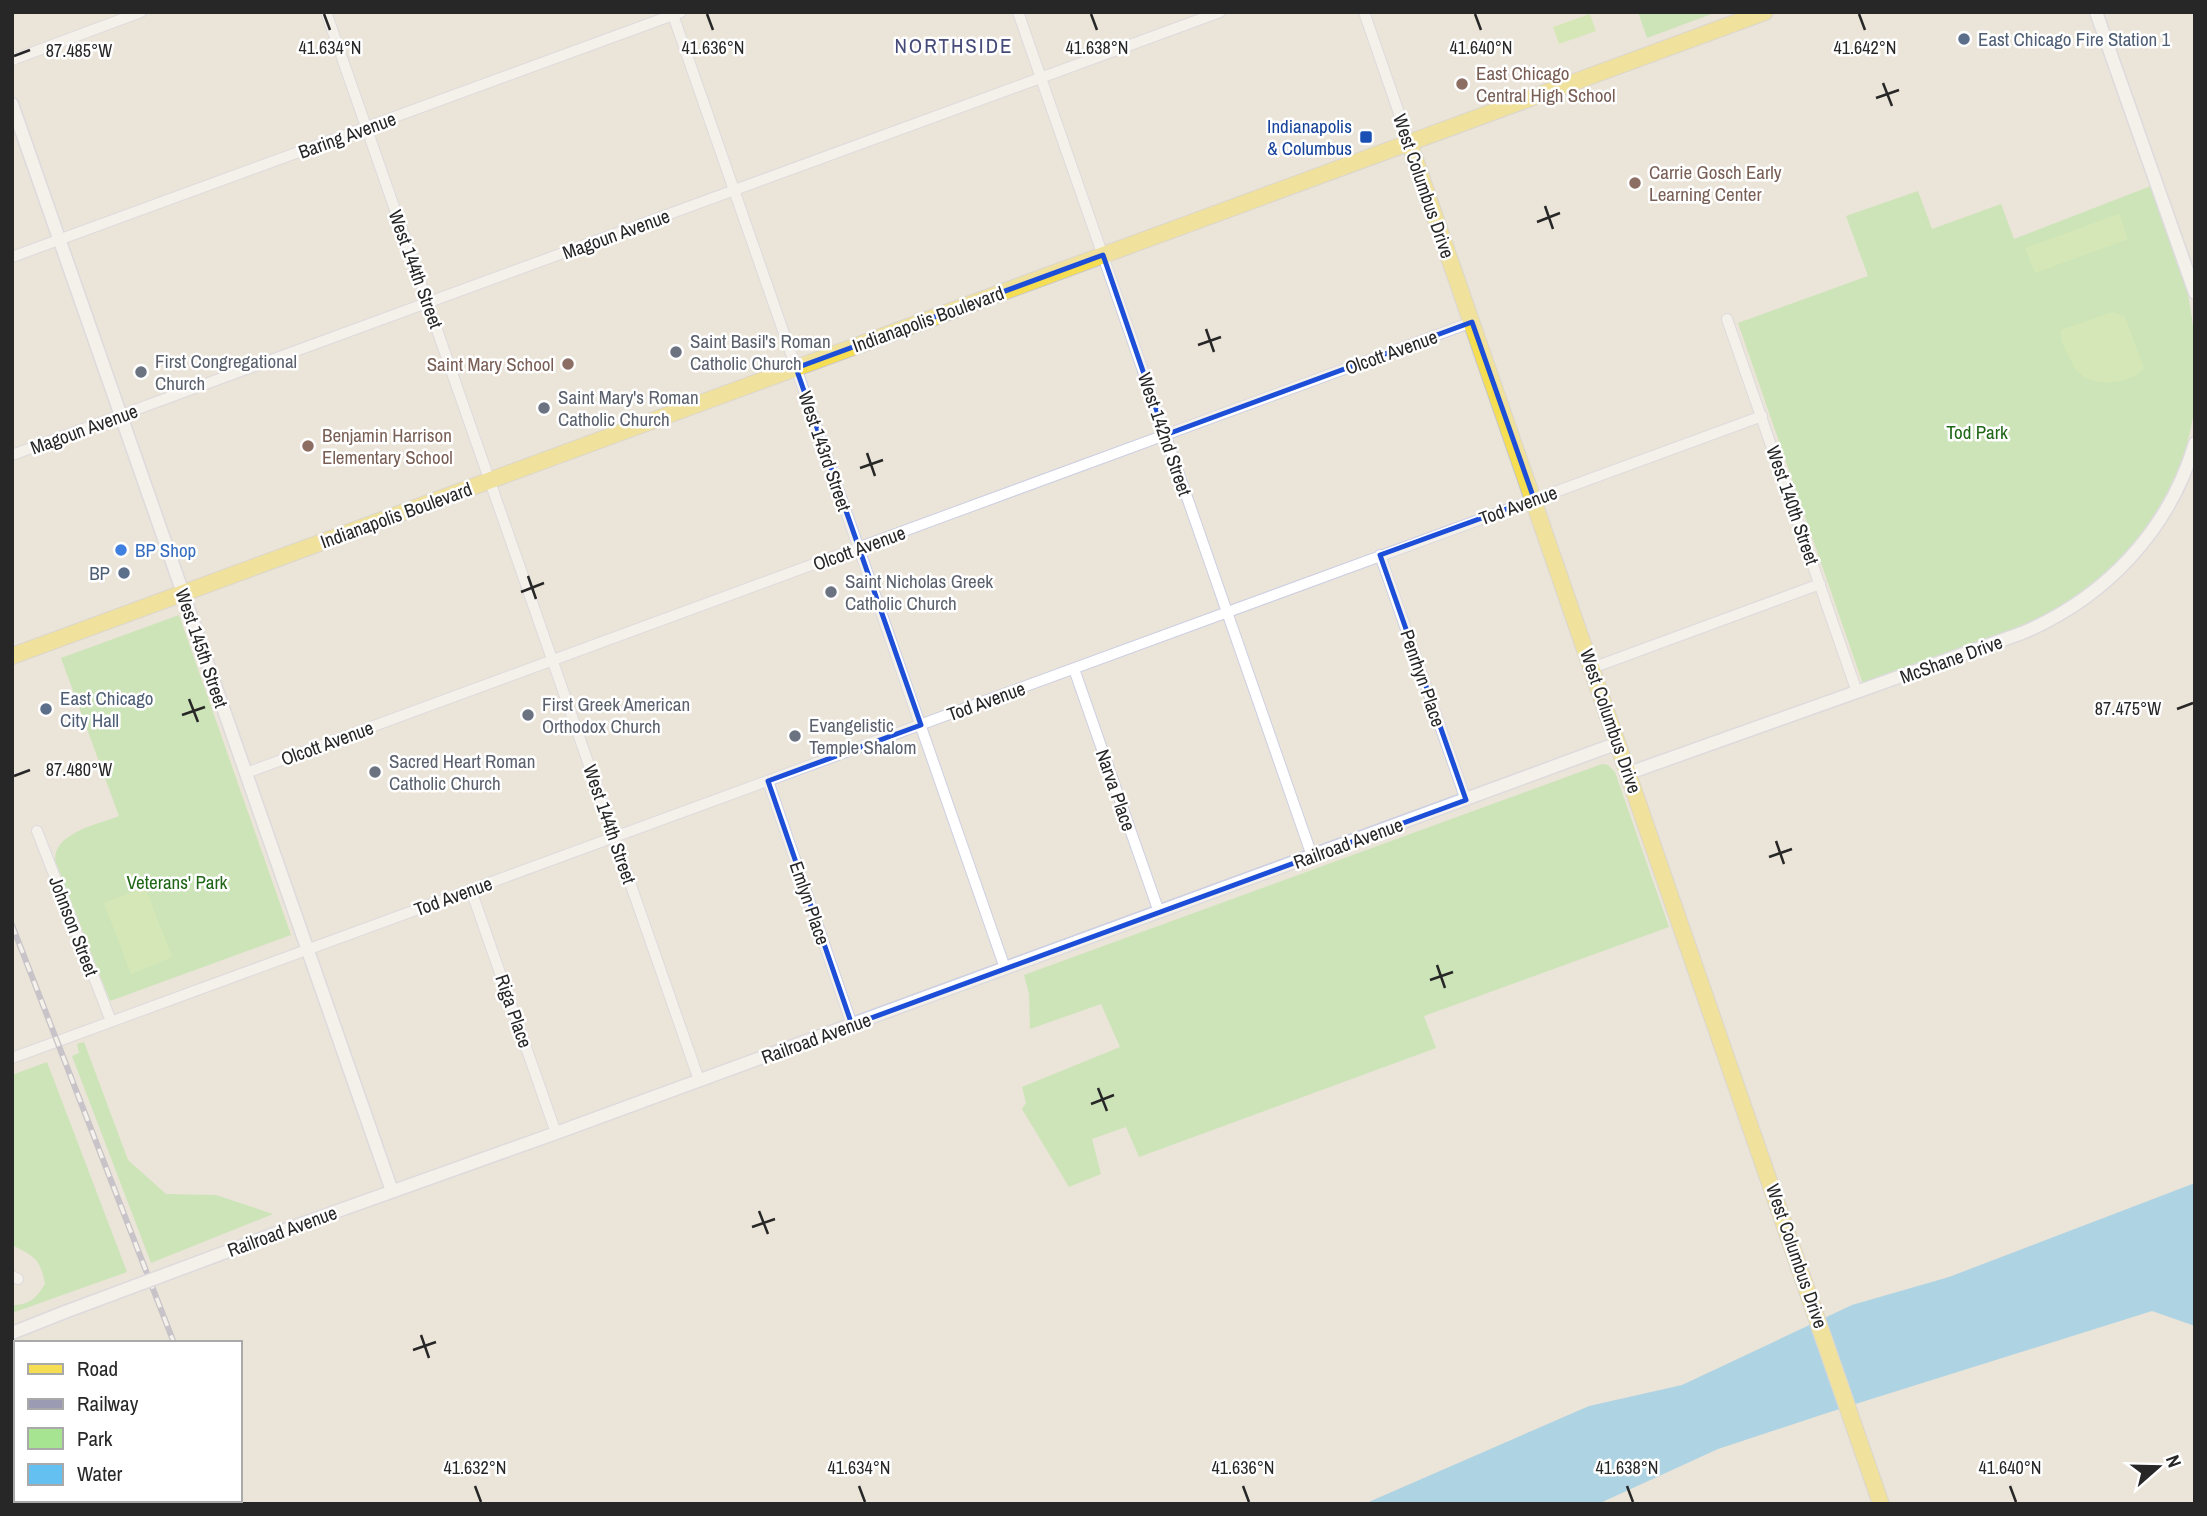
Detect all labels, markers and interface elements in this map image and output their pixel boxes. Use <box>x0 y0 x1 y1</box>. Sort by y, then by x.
place label: East Chicago Fire Station 1 <box>1978 26 2171 52</box>
district label: NORTHSIDE <box>894 31 1014 60</box>
marker: East Chicago Fire Station 1 <box>1956 31 1972 47</box>
text: 41.634°N <box>299 35 362 60</box>
text: 41.636°N <box>682 35 745 60</box>
text: 41.638°N <box>1066 35 1129 60</box>
text: 41.640°N <box>1450 35 1513 60</box>
text: 41.642°N <box>1834 35 1897 60</box>
text: 87.485°W <box>46 38 112 63</box>
place label: East Chicago Central High School <box>1476 60 1615 108</box>
marker: East Chicago Central High School <box>1454 76 1470 92</box>
street label: Baring Avenue <box>295 105 399 165</box>
street label: West Columbus Drive <box>1387 110 1461 262</box>
place label: Indianapolis & Columbus <box>1267 113 1352 161</box>
marker: Indianapolis & Columbus <box>1358 129 1374 145</box>
place label: Carrie Gosch Early Learning Center <box>1649 159 1782 207</box>
marker: Carrie Gosch Early Learning Center <box>1627 175 1643 191</box>
street label: Magoun Avenue <box>559 203 673 265</box>
street label: West 144th Street <box>383 206 450 333</box>
street label: Indianapolis Boulevard <box>849 280 1007 358</box>
street label: Olcott Avenue <box>1341 323 1441 381</box>
place label: Saint Basil's Roman Catholic Church <box>690 328 831 376</box>
marker: Saint Basil's Roman Catholic Church <box>668 344 684 360</box>
place label: First Congregational Church <box>155 348 297 396</box>
place label: Saint Mary School <box>427 351 554 377</box>
marker: Saint Mary School <box>560 356 576 372</box>
marker: First Congregational Church <box>133 364 149 380</box>
street label: West 142nd Street <box>1132 369 1198 500</box>
place label: Saint Mary's Roman Catholic Church <box>558 384 699 432</box>
street label: West 143rd Street <box>792 388 858 515</box>
street label: Magoun Avenue <box>27 398 141 460</box>
marker: Saint Mary's Roman Catholic Church <box>536 400 552 416</box>
park label: Tod Park <box>1946 419 2008 445</box>
place label: Benjamin Harrison Elementary School <box>322 422 453 470</box>
marker: Benjamin Harrison Elementary School <box>300 438 316 454</box>
street label: West 140th Street <box>1760 442 1826 569</box>
street label: Indianapolis Boulevard <box>317 476 475 554</box>
street label: Tod Avenue <box>1475 479 1561 531</box>
street label: Olcott Avenue <box>809 519 909 577</box>
place label: BP Shop <box>135 537 196 563</box>
marker: BP Shop <box>113 542 129 558</box>
place label: BP <box>89 560 110 586</box>
marker: BP <box>116 565 132 581</box>
place label: Saint Nicholas Greek Catholic Church <box>845 568 993 616</box>
marker: Saint Nicholas Greek Catholic Church <box>823 584 839 600</box>
street label: West 145th Street <box>169 585 235 712</box>
street label: Penrhyn Place <box>1394 626 1452 730</box>
street label: McShane Drive <box>1896 628 2006 690</box>
street label: West Columbus Drive <box>1574 645 1648 797</box>
street label: Tod Avenue <box>943 675 1029 727</box>
place label: East Chicago City Hall <box>60 685 154 733</box>
place label: First Greek American Orthodox Church <box>542 691 690 739</box>
text: 87.475°W <box>2095 696 2161 721</box>
marker: East Chicago City Hall <box>38 701 54 717</box>
marker: First Greek American Orthodox Church <box>520 707 536 723</box>
place label: Evangelistic Temple Shalom <box>809 712 916 760</box>
street label: Olcott Avenue <box>277 714 377 772</box>
marker: Evangelistic Temple Shalom <box>787 728 803 744</box>
street label: Narva Place <box>1090 746 1142 834</box>
place label: Sacred Heart Roman Catholic Church <box>389 748 535 796</box>
text: 87.480°W <box>46 757 112 782</box>
street label: West 144th Street <box>577 761 643 888</box>
marker: Sacred Heart Roman Catholic Church <box>367 764 383 780</box>
street label: Railroad Avenue <box>1290 811 1406 875</box>
street label: Emlyn Place <box>784 858 836 948</box>
park label: Veterans' Park <box>127 869 228 895</box>
street label: Tod Avenue <box>410 870 496 922</box>
street label: Johnson Street <box>43 872 105 980</box>
street label: Riga Place <box>489 971 539 1051</box>
street label: Railroad Avenue <box>758 1006 874 1070</box>
street label: West Columbus Drive <box>1760 1180 1834 1332</box>
street label: Railroad Avenue <box>224 1199 340 1263</box>
legend <box>14 1341 242 1502</box>
text: Road <box>77 1354 118 1383</box>
text: Railway <box>77 1389 139 1418</box>
text: Park <box>77 1424 113 1453</box>
north arrow <box>2123 1432 2193 1502</box>
text: N <box>2160 1451 2188 1471</box>
text: 41.632°N <box>444 1455 507 1480</box>
text: 41.634°N <box>828 1455 891 1480</box>
text: 41.636°N <box>1212 1455 1275 1480</box>
text: 41.638°N <box>1596 1455 1659 1480</box>
text: 41.640°N <box>1979 1455 2042 1480</box>
text: Water <box>77 1459 123 1488</box>

